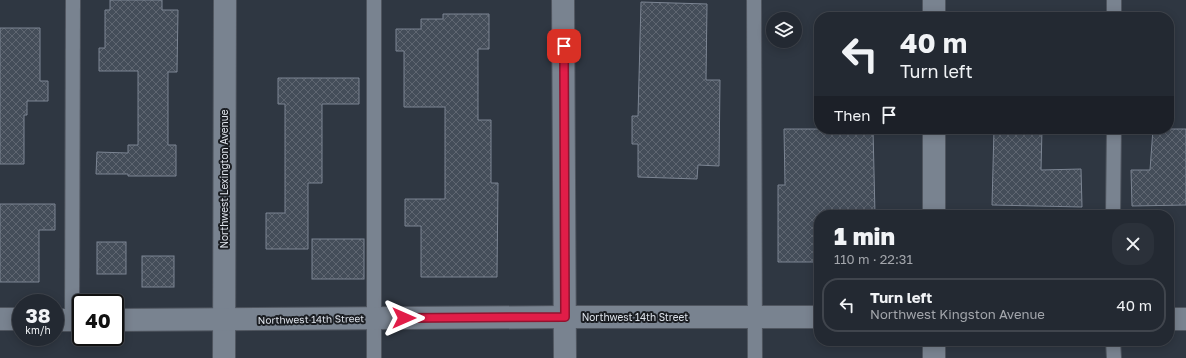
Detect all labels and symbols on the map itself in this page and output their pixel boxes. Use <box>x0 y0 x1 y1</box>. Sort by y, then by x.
pin <box>547 29 581 63</box>
street label: Northwest Lexington Avenue <box>218 109 230 248</box>
speed limit sign: 40 <box>72 294 124 346</box>
position arrow <box>383 297 425 339</box>
street label: Northwest 14th Street <box>582 311 688 323</box>
street label: Northwest 14th Street <box>258 312 364 326</box>

